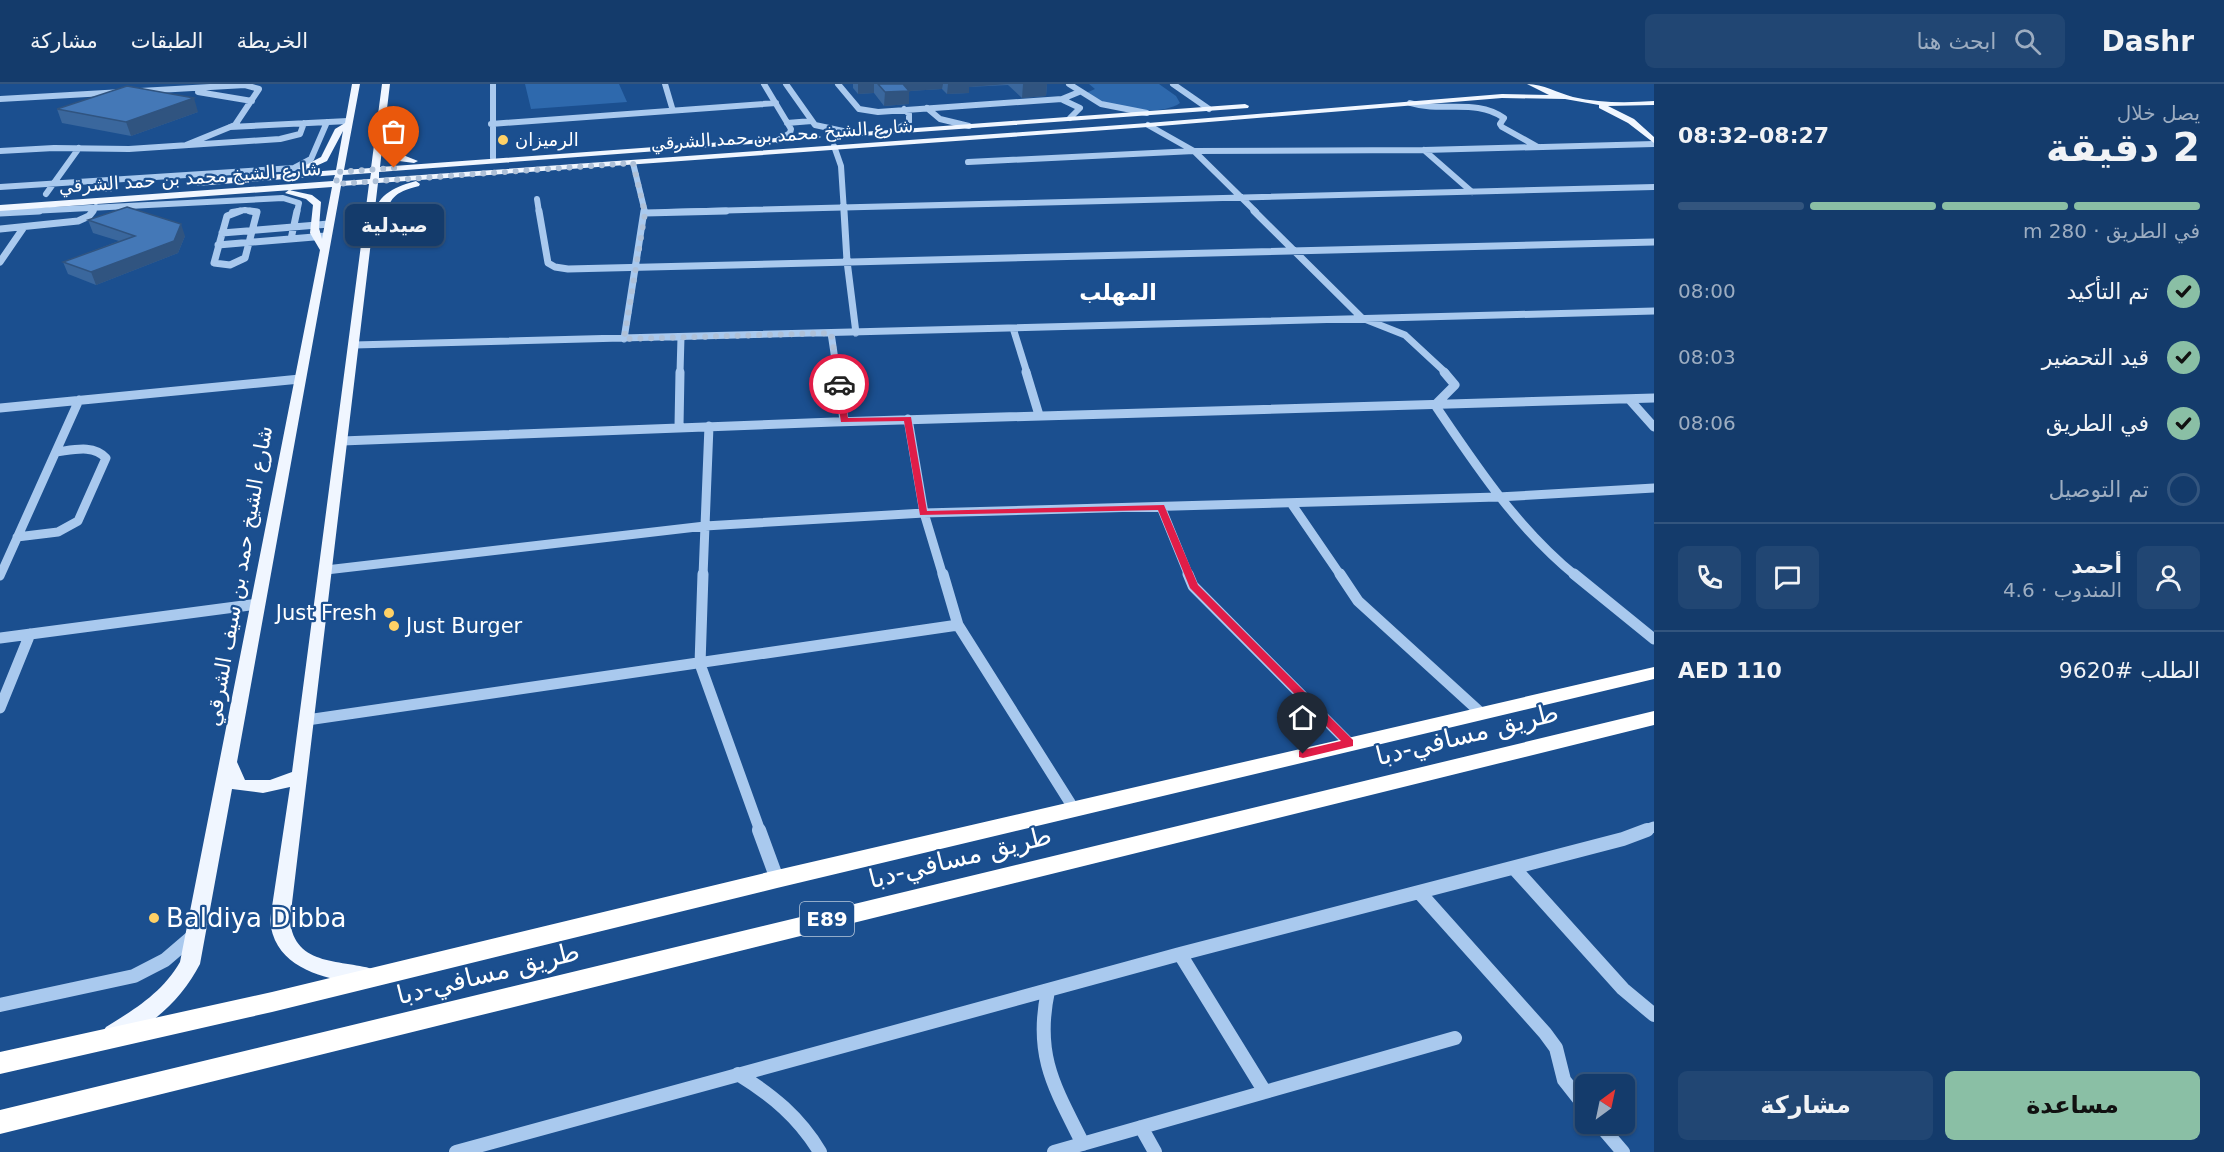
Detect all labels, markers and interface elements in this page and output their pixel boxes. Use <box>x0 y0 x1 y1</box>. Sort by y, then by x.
search box <box>1645 14 2065 68</box>
icon: search <box>2011 25 2044 58</box>
text: Dashr <box>2101 25 2194 58</box>
text: مشاركة <box>30 29 98 53</box>
text: الطبقات <box>131 29 203 53</box>
text: الخريطة <box>236 29 308 53</box>
text: ابحث هنا <box>1916 29 1996 54</box>
text: يصل خلال <box>2117 101 2200 125</box>
pin <box>368 106 419 168</box>
icon: bag <box>377 115 410 148</box>
street label: شارع الشيخ محمد بن حمد الشرقي <box>650 115 914 155</box>
text: 08:27–08:32 <box>1678 123 1829 148</box>
text: 2 دقيقة <box>2046 125 2200 170</box>
place label: الرميزان <box>515 129 579 151</box>
marker: الرميزان <box>496 133 510 147</box>
street label: شارع الشيخ محمد بن حمد الشرقي <box>58 158 322 198</box>
callout: صيدلية <box>344 204 444 246</box>
text: صيدلية <box>361 213 428 237</box>
text: في الطريق · 280 m <box>2023 219 2200 243</box>
icon: check <box>2167 275 2200 308</box>
text: 08:00 <box>1678 279 1736 303</box>
text: تم التأكيد <box>2066 279 2149 304</box>
district label: المهلب <box>1079 280 1157 306</box>
icon: check <box>2167 341 2200 374</box>
text: 08:03 <box>1678 345 1736 369</box>
text: قيد التحضير <box>2042 345 2149 370</box>
courier <box>809 354 869 414</box>
icon: car <box>823 368 856 401</box>
icon: check <box>2167 407 2200 440</box>
text: 08:06 <box>1678 411 1736 435</box>
text: في الطريق <box>2046 411 2149 436</box>
street label: شارع الشيخ حمد بن سيف الشرقي <box>201 424 277 728</box>
text: تم التوصيل <box>2048 477 2149 502</box>
button: phone <box>1678 546 1741 609</box>
button: chat <box>1756 546 1819 609</box>
button: person <box>2137 546 2200 609</box>
text: أحمد <box>2071 553 2122 578</box>
text: المندوب · 4.6 <box>2003 578 2122 602</box>
place label: Just Fresh <box>274 601 377 625</box>
marker: Just Fresh <box>382 606 396 620</box>
place label: Just Burger <box>404 614 523 638</box>
marker: Just Burger <box>387 619 401 633</box>
text: AED 110 <box>1678 658 1782 683</box>
text: الطلب #9620 <box>2059 658 2200 683</box>
pin <box>1277 692 1328 754</box>
street label: طريق مسافي-دبا <box>1372 697 1562 772</box>
icon: home <box>1286 701 1319 734</box>
street label: طريق مسافي-دبا <box>865 820 1055 895</box>
road number: E89 <box>800 902 854 936</box>
place label: Baldiya Dibba <box>166 903 347 933</box>
marker: Baldiya Dibba <box>147 911 161 925</box>
street label: طريق مسافي-دبا <box>393 936 583 1011</box>
button: مشاركة <box>1678 1071 1933 1140</box>
button: مساعدة <box>1945 1071 2200 1140</box>
north arrow <box>1575 1074 1635 1134</box>
map controls <box>1575 1074 1635 1134</box>

